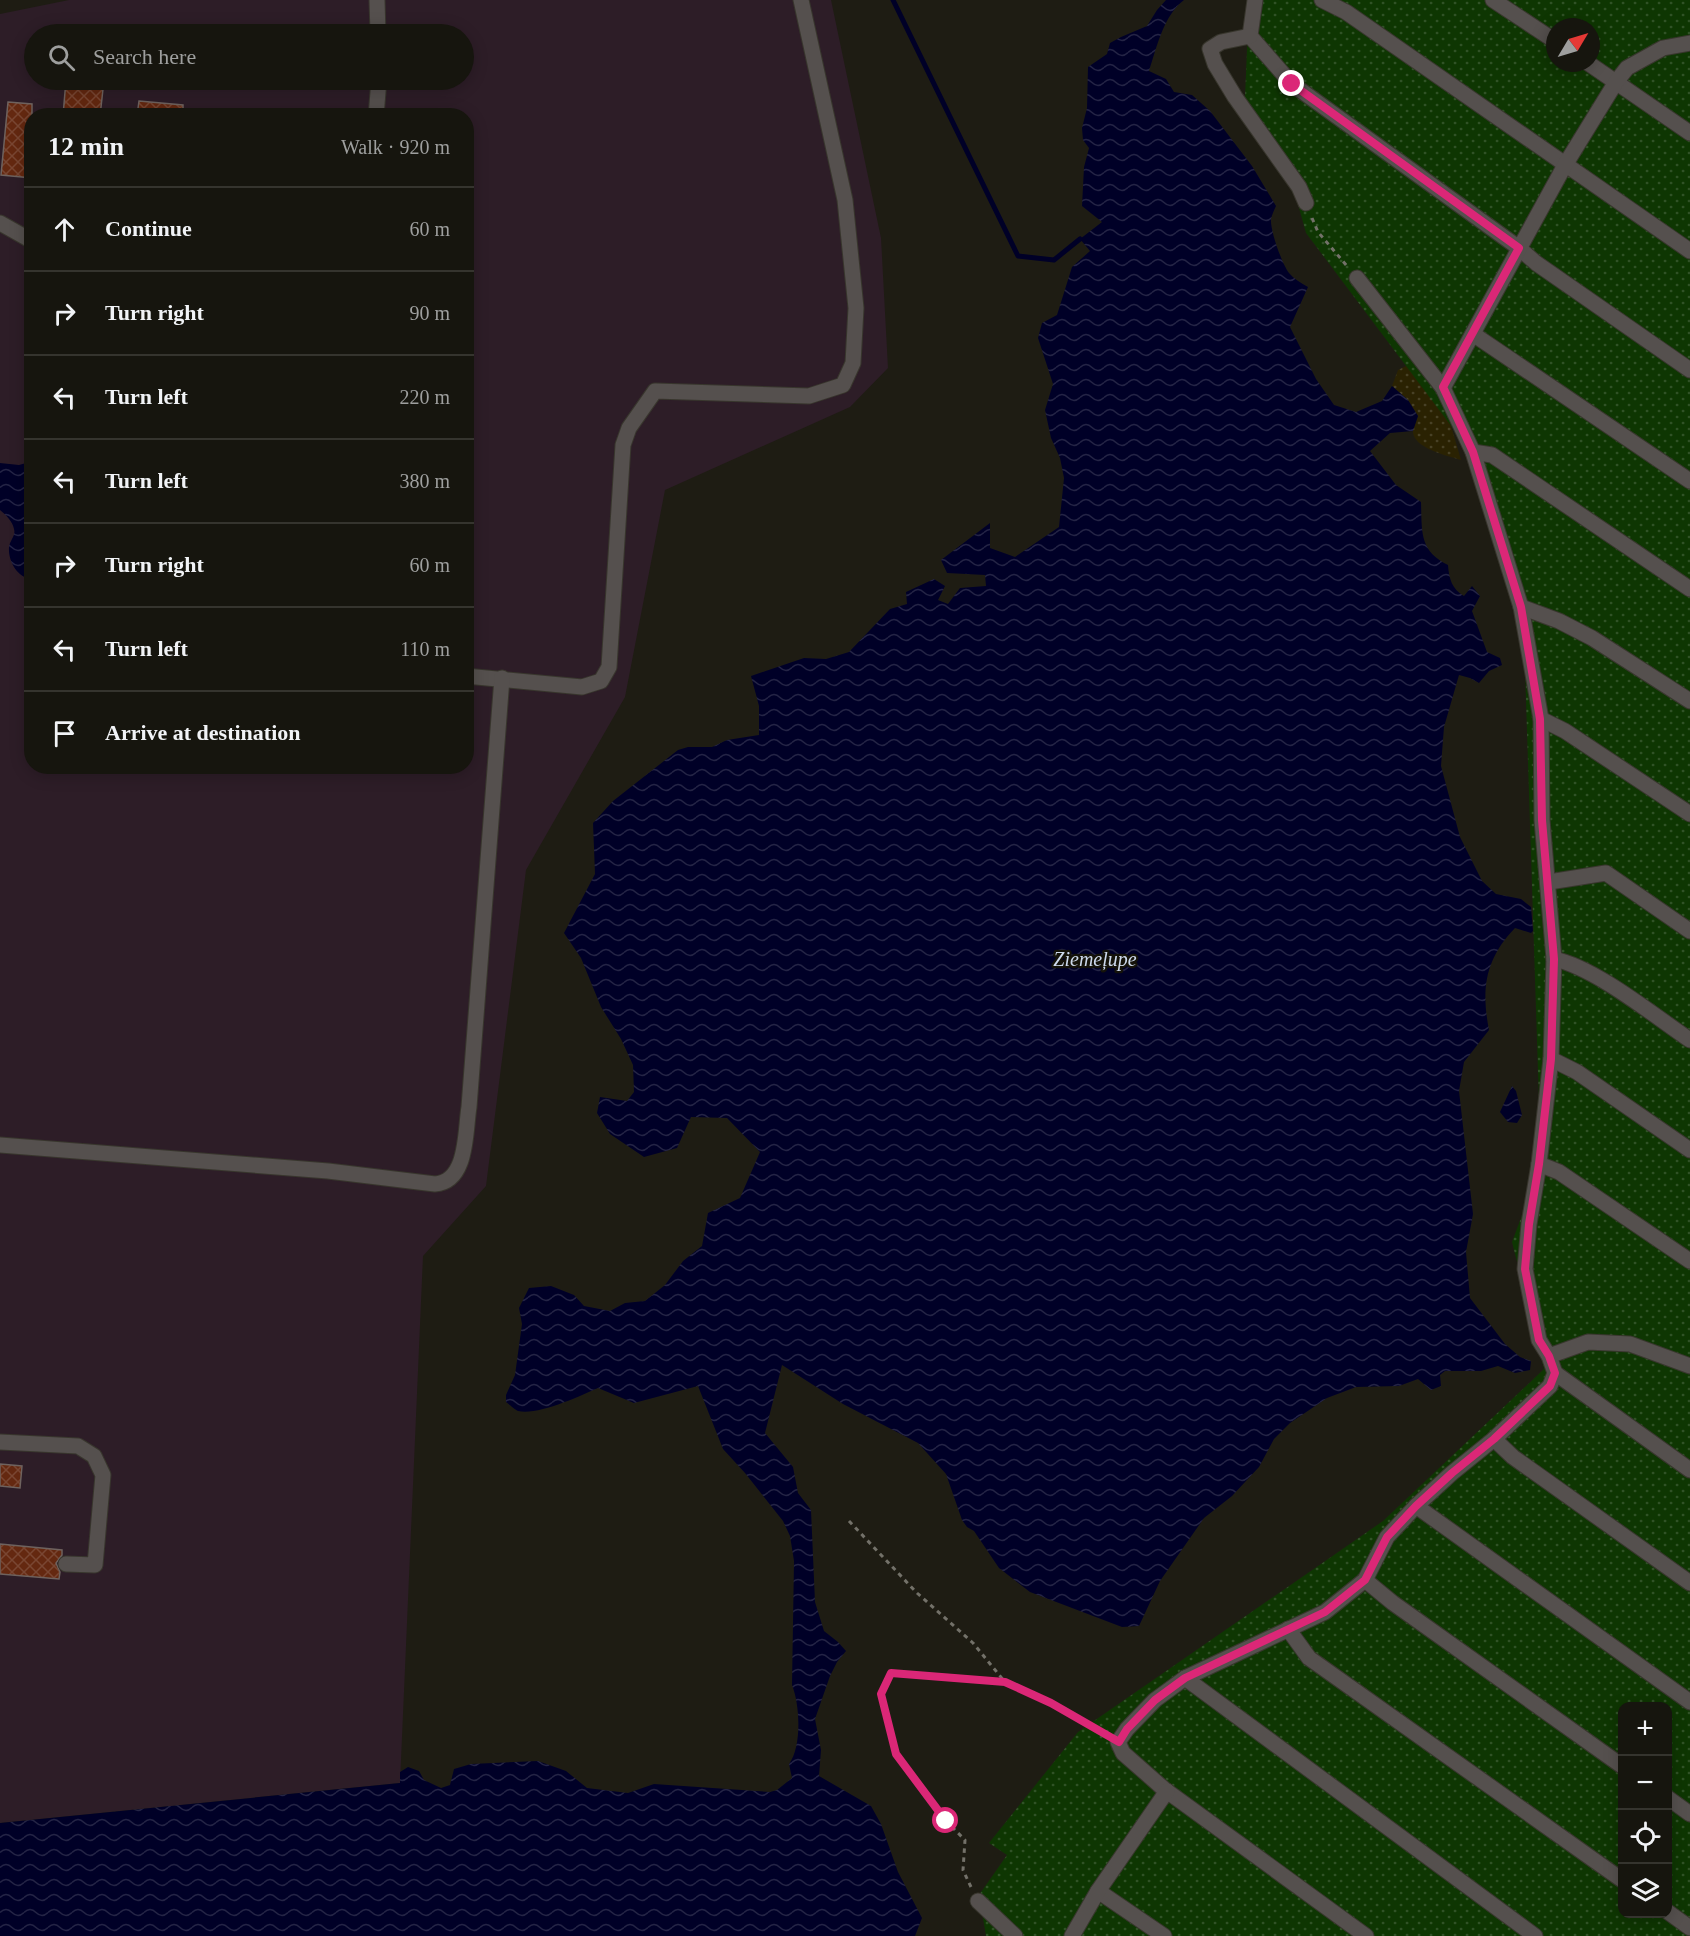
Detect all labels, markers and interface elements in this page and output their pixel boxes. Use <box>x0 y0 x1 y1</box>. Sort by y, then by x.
north arrow <box>1546 18 1600 72</box>
search box <box>24 24 474 90</box>
icon: search <box>45 41 78 74</box>
text: Search here <box>93 44 196 69</box>
route end <box>1278 70 1304 96</box>
text: 12 min <box>48 132 124 161</box>
text: Walk · 920 m <box>341 136 450 158</box>
icon: ahead <box>48 213 81 246</box>
text: Continue <box>105 216 192 241</box>
text: 60 m <box>409 218 450 240</box>
icon: right <box>48 297 81 330</box>
text: Turn right <box>105 300 204 325</box>
text: 90 m <box>409 302 450 324</box>
icon: left <box>48 381 81 414</box>
text: Turn left <box>105 384 188 409</box>
text: 220 m <box>399 386 450 408</box>
icon: left <box>48 465 81 498</box>
text: Turn left <box>105 468 188 493</box>
text: 380 m <box>399 470 450 492</box>
icon: right <box>48 549 81 582</box>
text: Turn right <box>105 552 204 577</box>
text: 60 m <box>409 554 450 576</box>
icon: left <box>48 633 81 666</box>
text: Turn left <box>105 636 188 661</box>
text: 110 m <box>400 638 450 660</box>
icon: arrive <box>48 717 81 750</box>
text: Arrive at destination <box>105 720 301 745</box>
water label: Ziemeļupe <box>1053 948 1137 971</box>
map controls <box>1618 1702 1672 1918</box>
button: + <box>1618 1702 1672 1756</box>
button: − <box>1618 1756 1672 1810</box>
route start <box>932 1807 958 1833</box>
button: locate <box>1618 1810 1672 1864</box>
button: layers <box>1618 1864 1672 1918</box>

